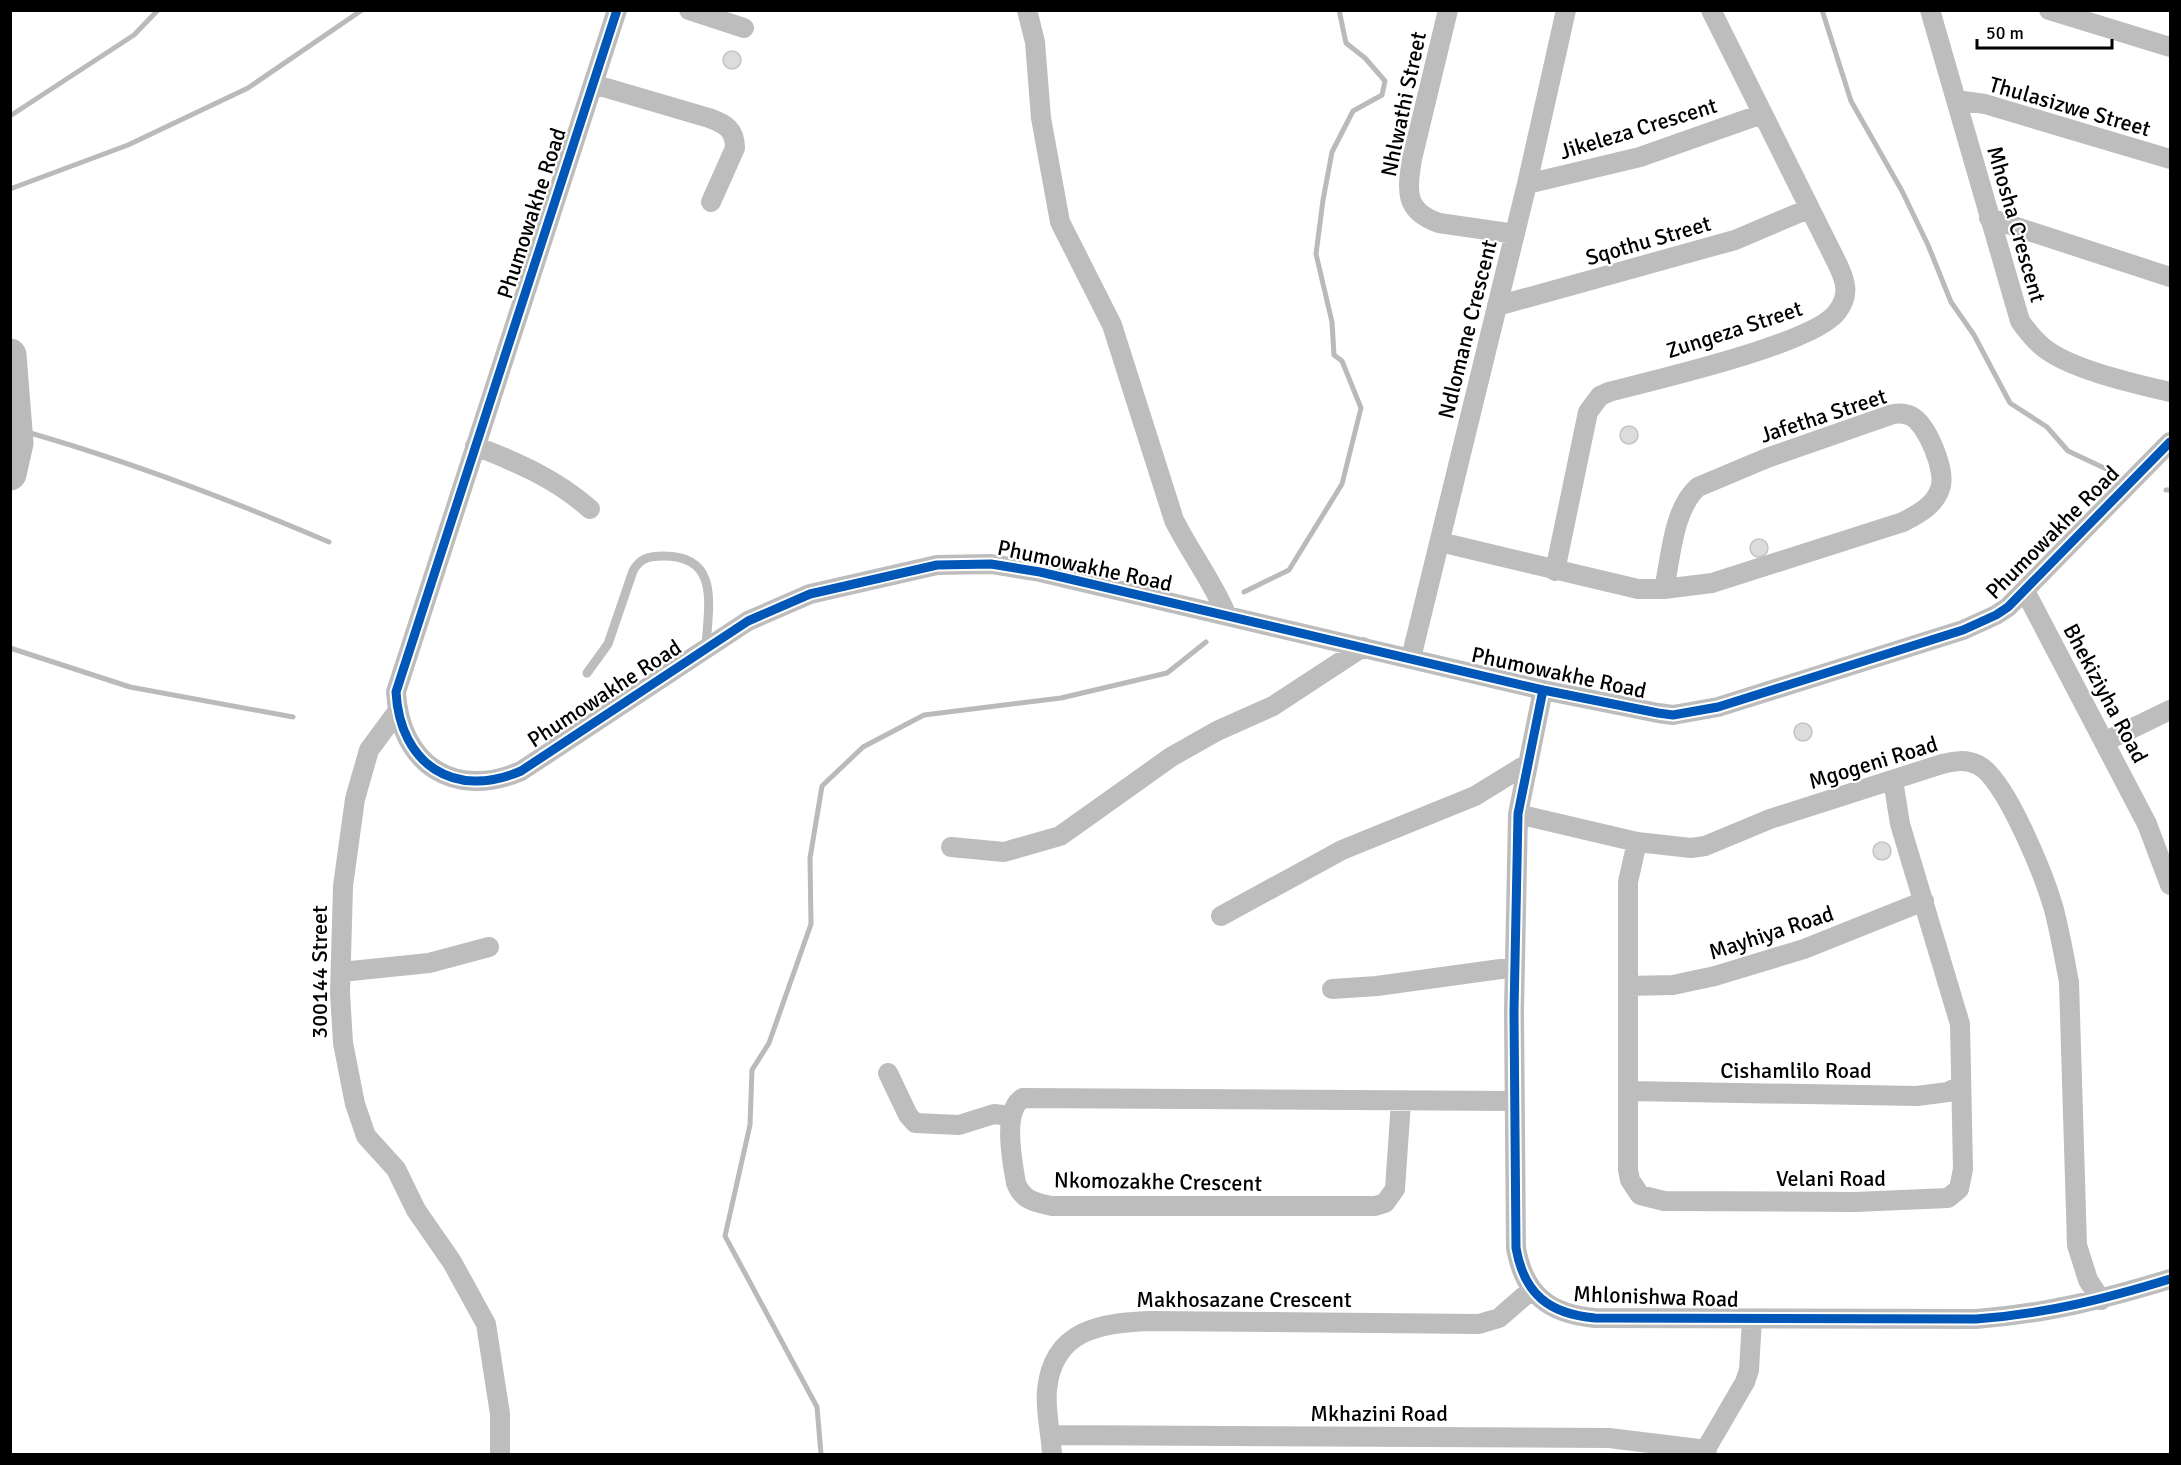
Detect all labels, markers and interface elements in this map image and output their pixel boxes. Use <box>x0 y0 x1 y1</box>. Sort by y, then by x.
scale bar <box>1977 12 2112 50</box>
text: 50 m <box>1986 22 2024 44</box>
street label: Nhlwathi Street <box>1375 29 1432 179</box>
street label: Thulasizwe Street <box>1986 71 2154 143</box>
street label: Jikeleza Crescent <box>1556 92 1720 165</box>
street label: Phumowakhe Road <box>491 124 572 302</box>
street label: Mhosha Crescent <box>1981 143 2052 306</box>
street label: Sqothu Street <box>1582 210 1714 271</box>
street label: Ndlomane Crescent <box>1432 237 1503 421</box>
street label: Zungeza Street <box>1663 295 1806 364</box>
street label: Jafetha Street <box>1756 382 1890 449</box>
street label: Phumowakhe Road <box>1980 460 2125 605</box>
street label: Phumowakhe Road <box>995 534 1175 597</box>
street label: Bhekiziyha Road <box>2057 619 2154 768</box>
street label: Phumowakhe Road <box>522 634 686 753</box>
street label: Phumowakhe Road <box>1469 641 1649 704</box>
street label: Mgogeni Road <box>1805 730 1941 795</box>
street label: Mayhiya Road <box>1705 900 1837 965</box>
street label: 300144 Street <box>306 905 333 1039</box>
street label: Cishamlilo Road <box>1720 1057 1872 1084</box>
street label: Velani Road <box>1776 1165 1886 1192</box>
street label: Nkomozakhe Crescent <box>1054 1166 1263 1197</box>
street label: Mhlonishwa Road <box>1573 1280 1739 1313</box>
street label: Makhosazane Crescent <box>1136 1286 1352 1313</box>
street label: Mkhazini Road <box>1310 1400 1448 1427</box>

